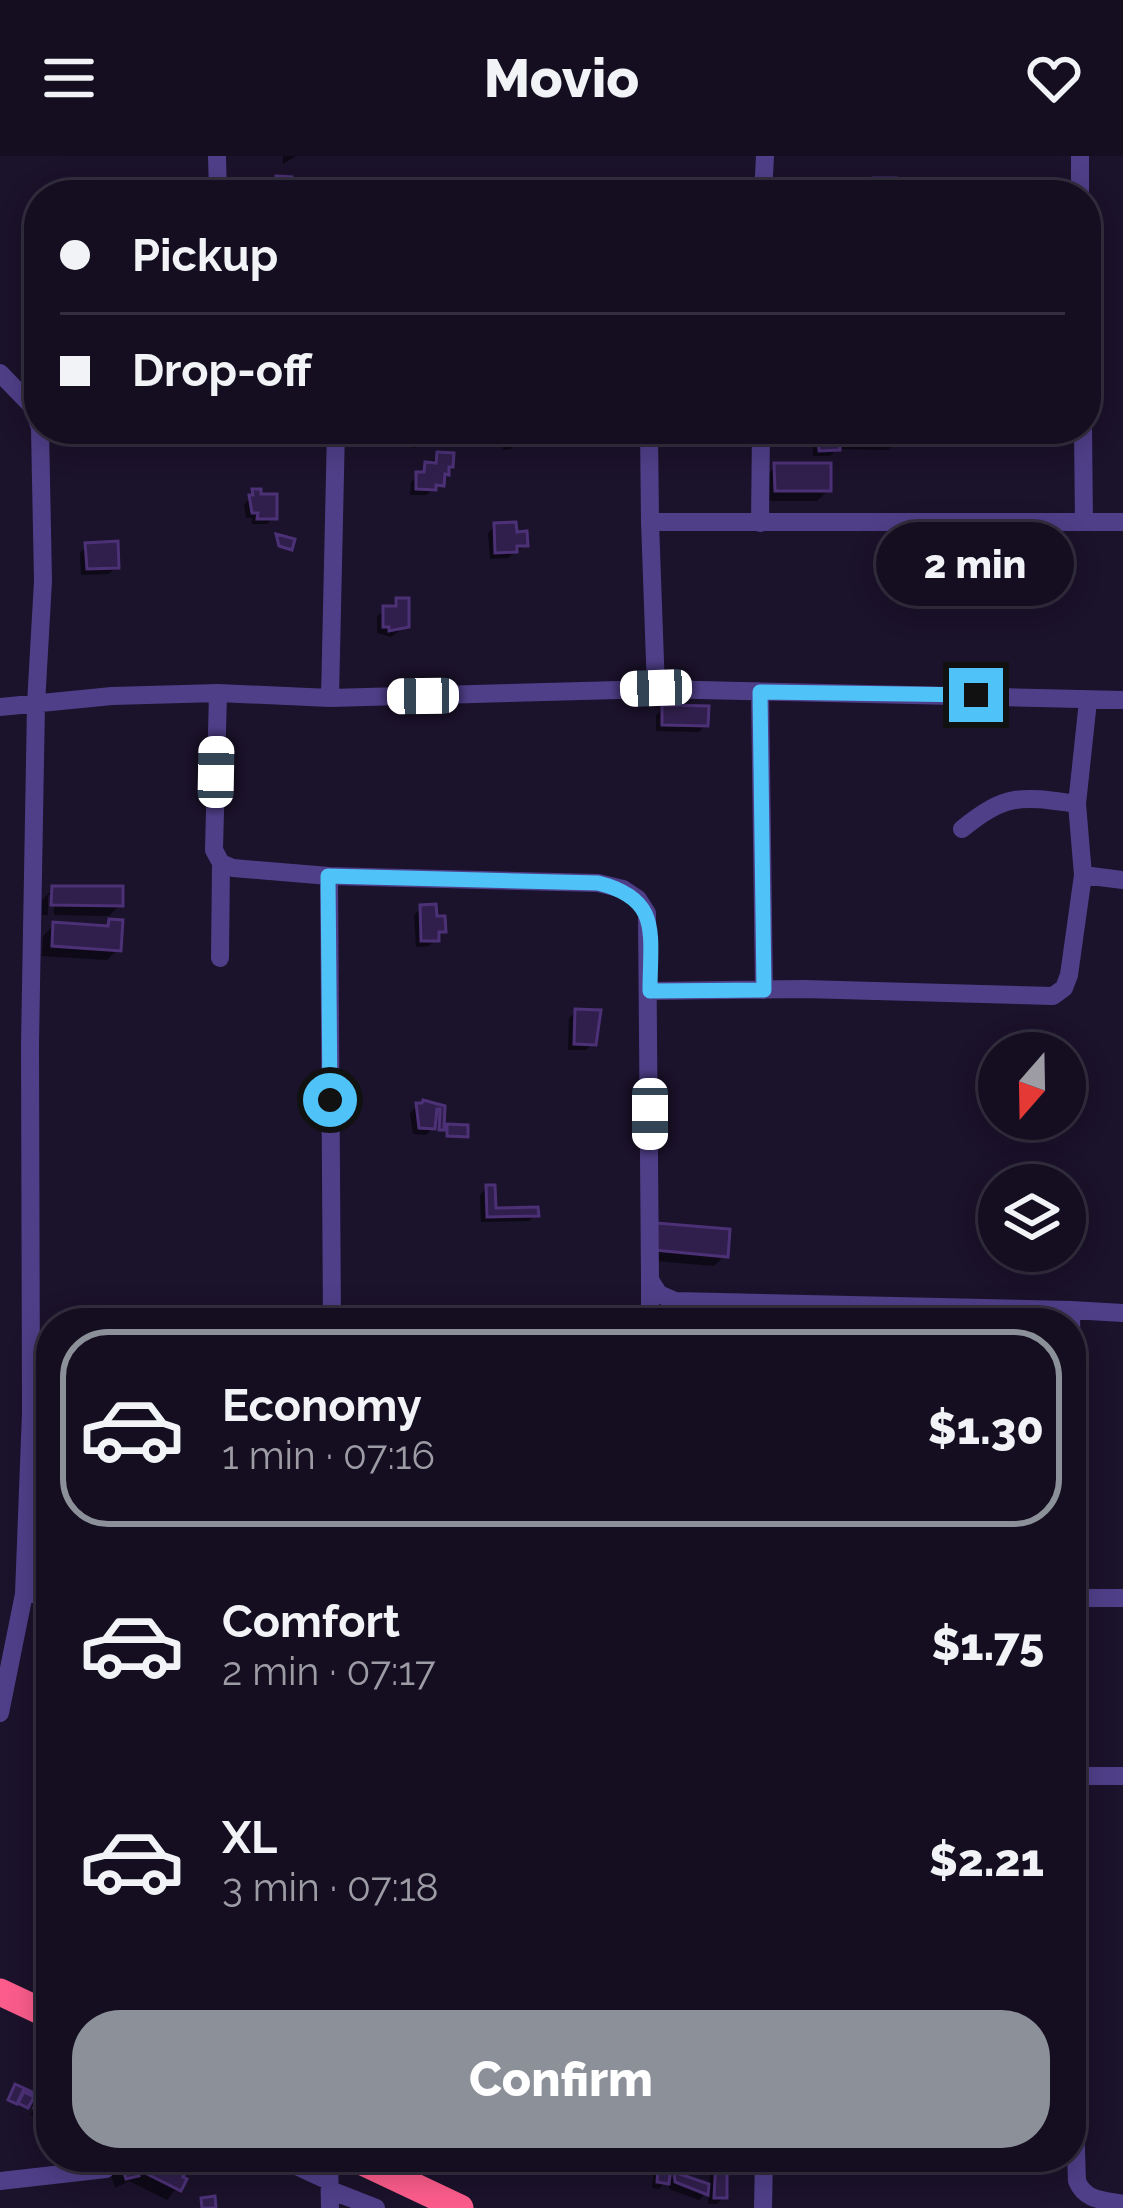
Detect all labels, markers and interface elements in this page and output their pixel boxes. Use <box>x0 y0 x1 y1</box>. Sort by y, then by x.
icon: menu <box>36 45 102 111</box>
icon: heart <box>1021 45 1087 111</box>
text: Movio <box>484 46 639 110</box>
text: Pickup <box>132 229 278 282</box>
text: Drop-off <box>132 344 312 397</box>
callout: 2 min <box>877 521 1075 605</box>
text: 2 min <box>924 541 1026 587</box>
route end <box>949 668 1003 722</box>
car <box>619 669 693 707</box>
car <box>387 677 459 715</box>
car <box>197 736 235 808</box>
north arrow <box>978 1032 1086 1140</box>
map controls <box>978 1032 1086 1272</box>
route start <box>303 1073 357 1127</box>
car <box>632 1078 668 1150</box>
button: layers <box>978 1164 1086 1272</box>
icon: car <box>78 1374 186 1482</box>
text: Economy <box>222 1379 422 1432</box>
text: $1.30 <box>928 1402 1044 1455</box>
text: 1 min · 07:16 <box>222 1432 435 1478</box>
icon: car <box>78 1590 186 1698</box>
text: Comfort <box>222 1595 400 1648</box>
text: $1.75 <box>931 1618 1044 1671</box>
text: 2 min · 07:17 <box>222 1648 436 1694</box>
icon: car <box>78 1806 186 1914</box>
text: XL <box>222 1811 277 1864</box>
text: $2.21 <box>929 1834 1044 1887</box>
text: 3 min · 07:18 <box>222 1864 439 1910</box>
button: Confirm <box>72 2010 1050 2148</box>

